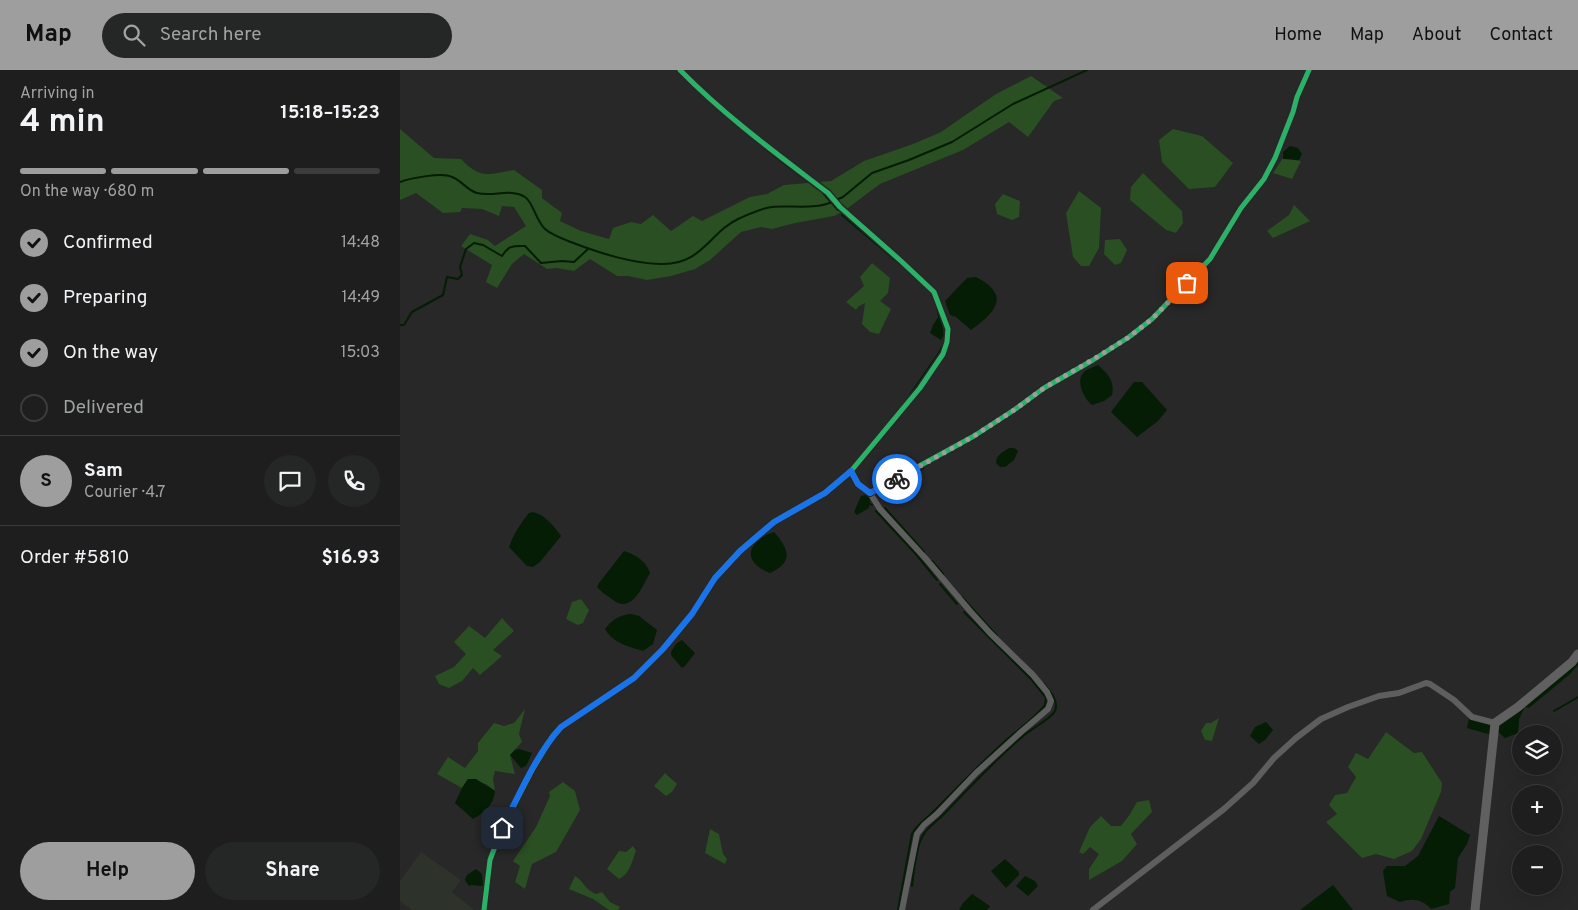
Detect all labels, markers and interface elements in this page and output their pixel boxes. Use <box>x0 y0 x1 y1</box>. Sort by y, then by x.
search box <box>102 13 452 58</box>
text: Map <box>25 20 72 50</box>
icon: search <box>120 21 148 49</box>
text: Search here <box>160 23 261 47</box>
text: Home <box>1274 24 1322 47</box>
text: Map <box>1350 24 1384 47</box>
text: About <box>1412 24 1461 47</box>
text: Contact <box>1489 24 1553 47</box>
text: Arriving in <box>20 84 95 104</box>
text: 15:18–15:23 <box>280 101 380 125</box>
text: 4 min <box>20 103 105 143</box>
text: On the way · 680 m <box>20 182 154 202</box>
icon: check <box>20 229 48 257</box>
text: Confirmed <box>63 231 153 255</box>
text: 14:48 <box>341 233 380 253</box>
pin <box>1166 262 1208 304</box>
icon: bag <box>1173 269 1201 297</box>
icon: check <box>20 284 48 312</box>
text: Preparing <box>63 286 147 310</box>
text: 14:49 <box>342 288 380 308</box>
icon: check <box>20 339 48 367</box>
text: On the way <box>63 341 158 365</box>
text: 15:03 <box>341 343 380 363</box>
text: Delivered <box>63 396 144 420</box>
courier <box>872 454 922 504</box>
button: chat <box>264 455 316 507</box>
button: phone <box>328 455 380 507</box>
text: Sam <box>84 459 123 483</box>
icon: bike <box>883 465 911 493</box>
text: S <box>40 469 52 493</box>
text: Courier · 4.7 <box>84 483 165 503</box>
text: Order #5810 <box>20 546 129 570</box>
text: $16.93 <box>322 546 380 570</box>
map controls <box>1512 725 1562 895</box>
button: layers <box>1512 725 1562 775</box>
button: + <box>1512 785 1562 835</box>
pin <box>481 807 523 849</box>
icon: home <box>488 814 516 842</box>
button: Help <box>20 842 195 900</box>
button: Share <box>205 842 380 900</box>
button: − <box>1512 845 1562 895</box>

